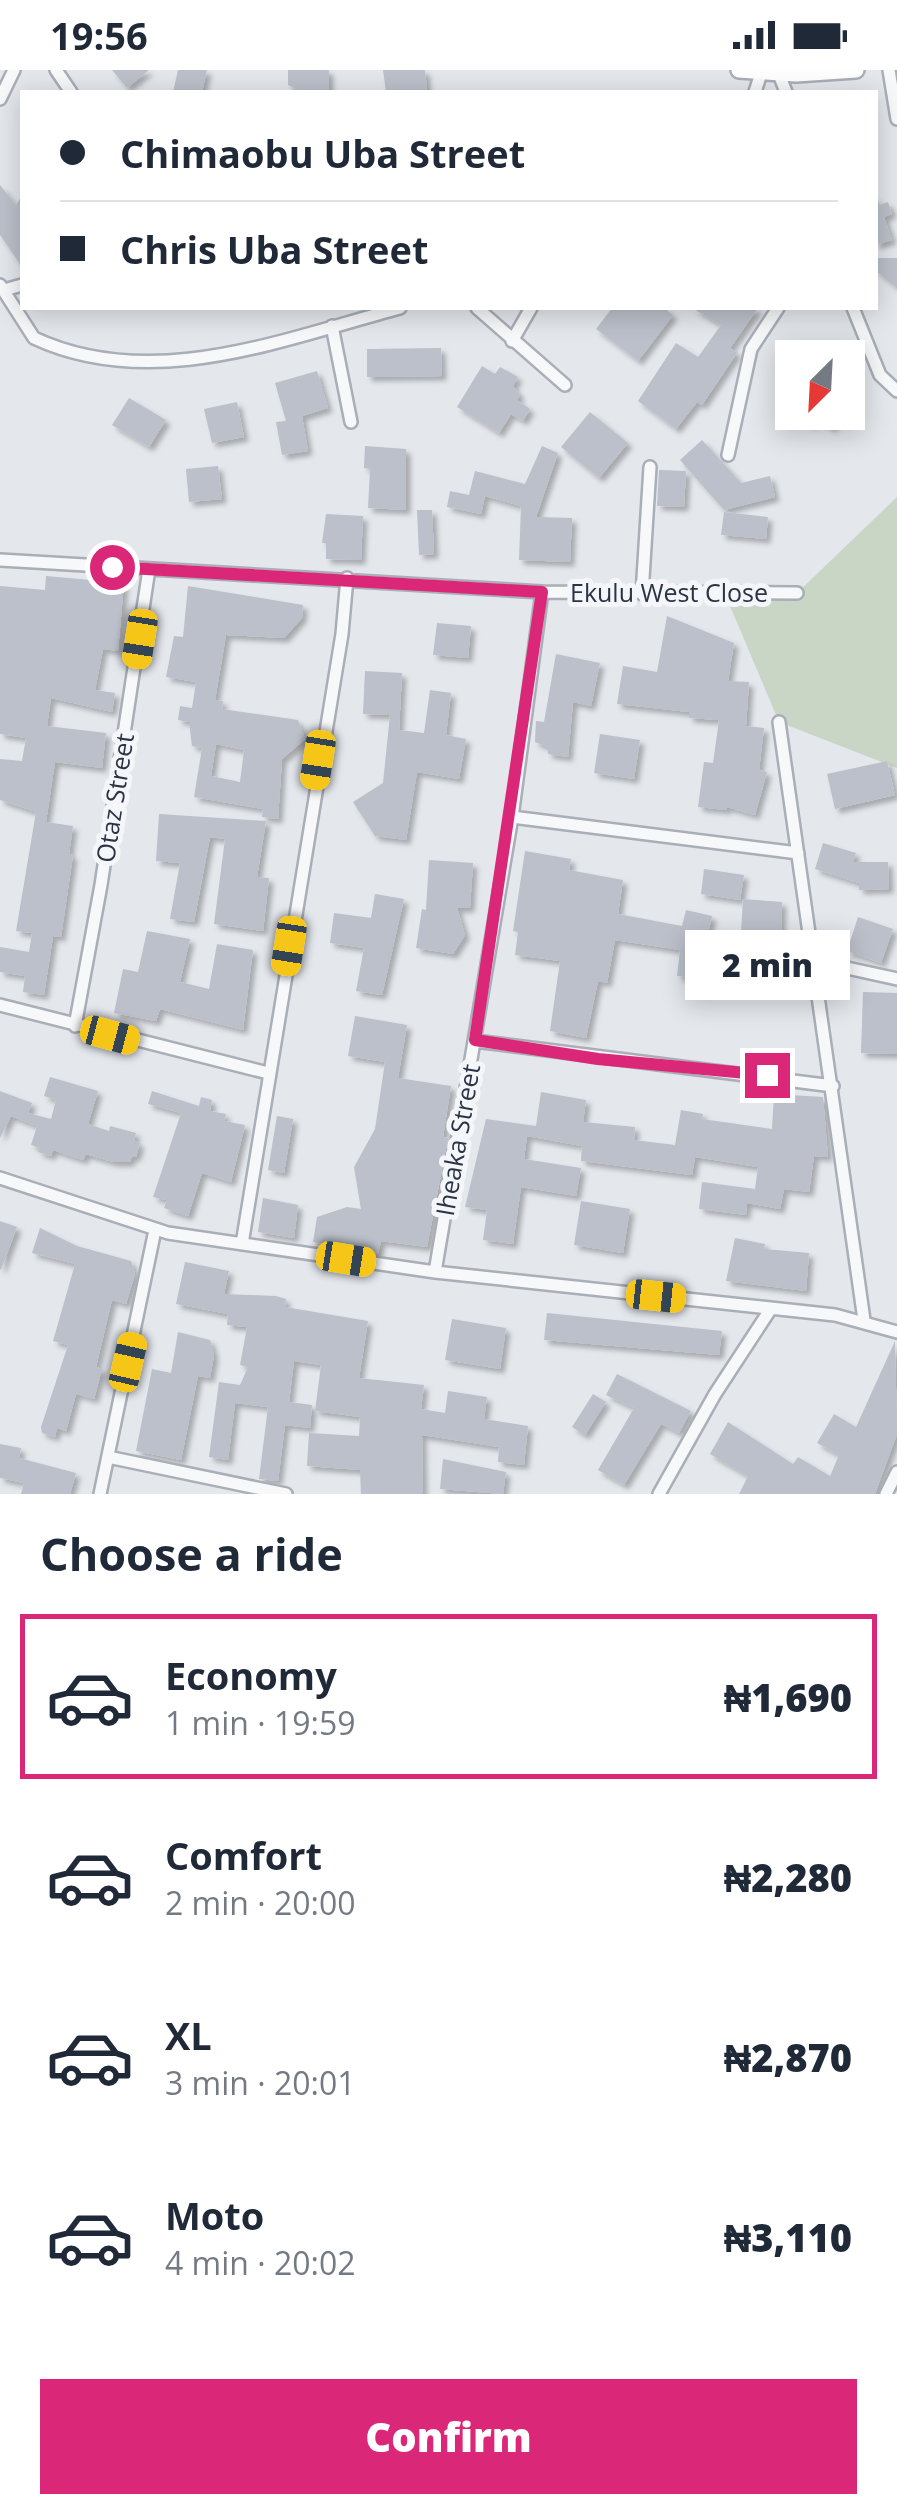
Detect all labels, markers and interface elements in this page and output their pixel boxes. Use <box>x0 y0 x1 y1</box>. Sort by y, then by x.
text: 19:56 <box>50 9 148 61</box>
text: Chimaobu Uba Street <box>120 127 525 179</box>
text: Chris Uba Street <box>120 223 428 275</box>
north arrow <box>775 340 865 430</box>
map controls <box>775 340 865 430</box>
route start <box>90 545 135 590</box>
street label: Ekulu West Close <box>570 575 768 609</box>
car <box>120 607 160 671</box>
car <box>298 728 338 792</box>
street label: Otaz Street <box>87 731 141 865</box>
car <box>269 914 309 978</box>
callout: 2 min <box>684 930 850 1000</box>
text: 2 min <box>722 943 813 986</box>
car <box>77 1013 143 1057</box>
route end <box>745 1053 790 1098</box>
street label: Iheaka Street <box>427 1061 487 1218</box>
car <box>314 1239 378 1279</box>
car <box>625 1278 687 1314</box>
car <box>107 1329 149 1395</box>
text: Choose a ride <box>40 1523 343 1584</box>
text: Economy <box>165 1649 337 1701</box>
icon: car <box>45 1652 135 1742</box>
text: ₦1,690 <box>724 1671 852 1723</box>
text: 1 min · 19:59 <box>165 1701 356 1744</box>
text: Comfort <box>165 1829 322 1881</box>
icon: car <box>45 1832 135 1922</box>
text: ₦2,280 <box>724 1851 852 1903</box>
text: 2 min · 20:00 <box>165 1881 356 1924</box>
text: XL <box>165 2009 212 2061</box>
icon: car <box>45 2012 135 2102</box>
text: ₦2,870 <box>724 2031 852 2083</box>
text: 3 min · 20:01 <box>165 2061 356 2104</box>
text: Moto <box>165 2189 264 2241</box>
icon: car <box>45 2192 135 2282</box>
text: ₦3,110 <box>724 2211 852 2263</box>
text: 4 min · 20:02 <box>165 2241 356 2284</box>
button: Confirm <box>40 2379 857 2494</box>

